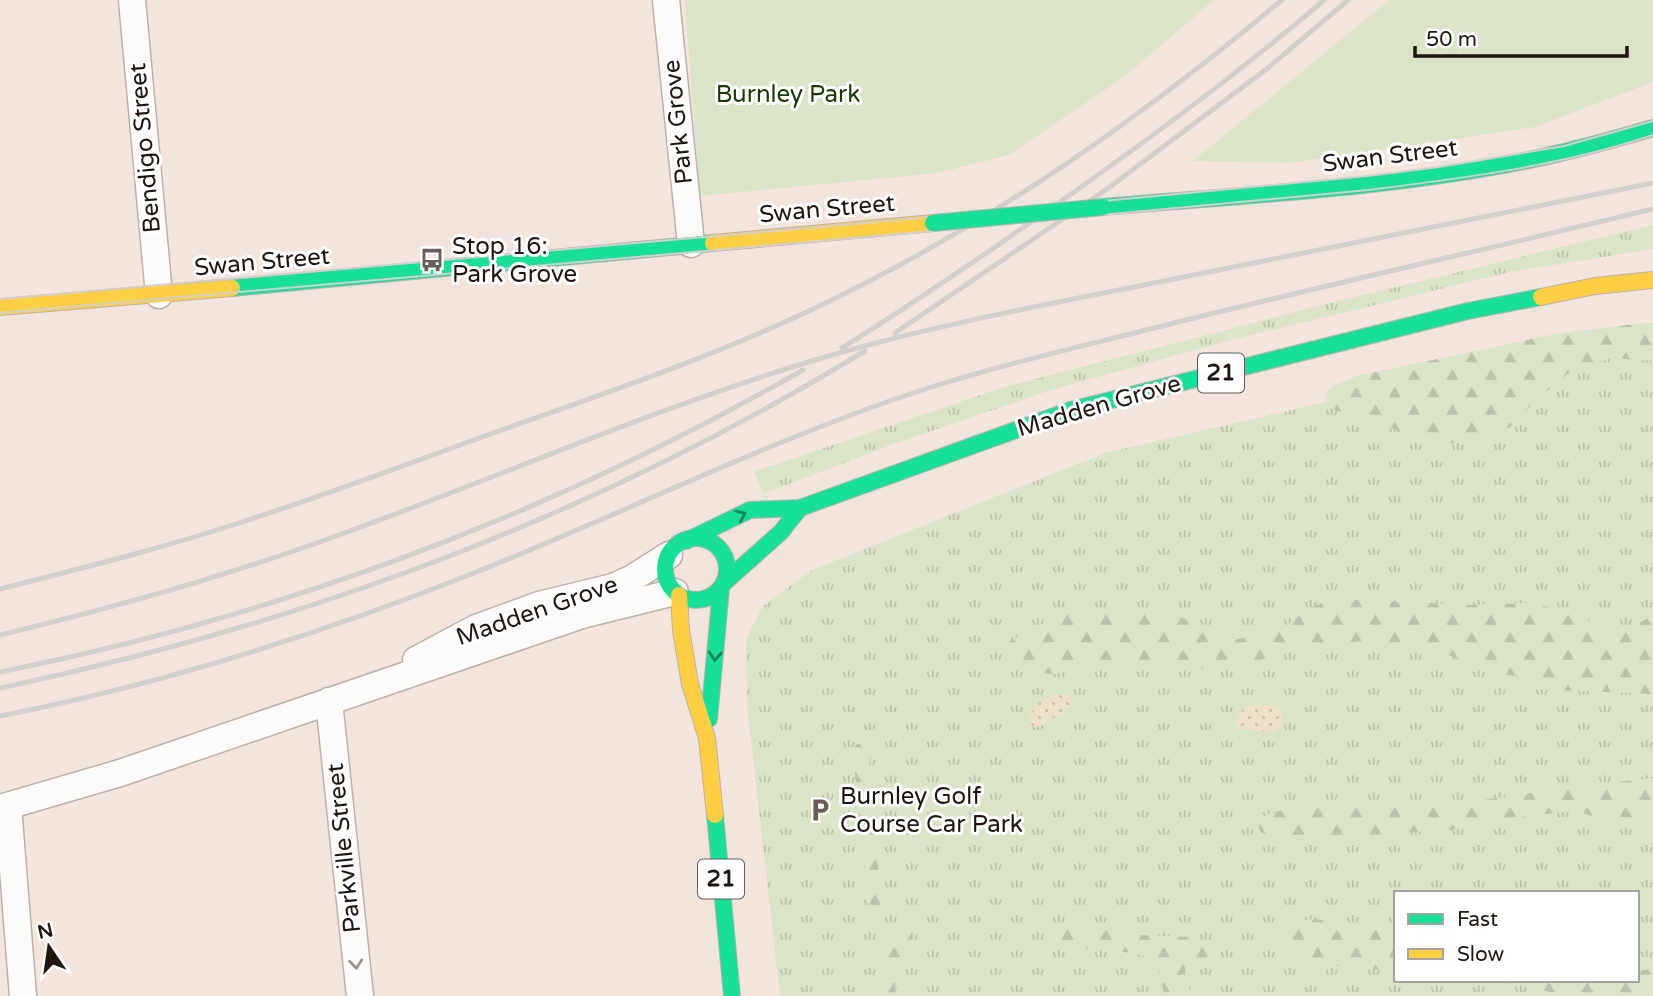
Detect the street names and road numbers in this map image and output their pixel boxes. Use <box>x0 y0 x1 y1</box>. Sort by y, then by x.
street label: Park Grove <box>657 58 699 186</box>
street label: Bendigo Street <box>123 62 167 234</box>
street label: Swan Street <box>1321 133 1459 179</box>
street label: Swan Street <box>758 189 896 229</box>
street label: Swan Street <box>193 242 331 282</box>
road number: 21 <box>1198 354 1244 392</box>
street label: Madden Grove <box>1014 369 1184 443</box>
street label: Madden Grove <box>452 570 622 652</box>
street label: Parkville Street <box>321 762 367 934</box>
road number: 21 <box>698 860 744 898</box>

